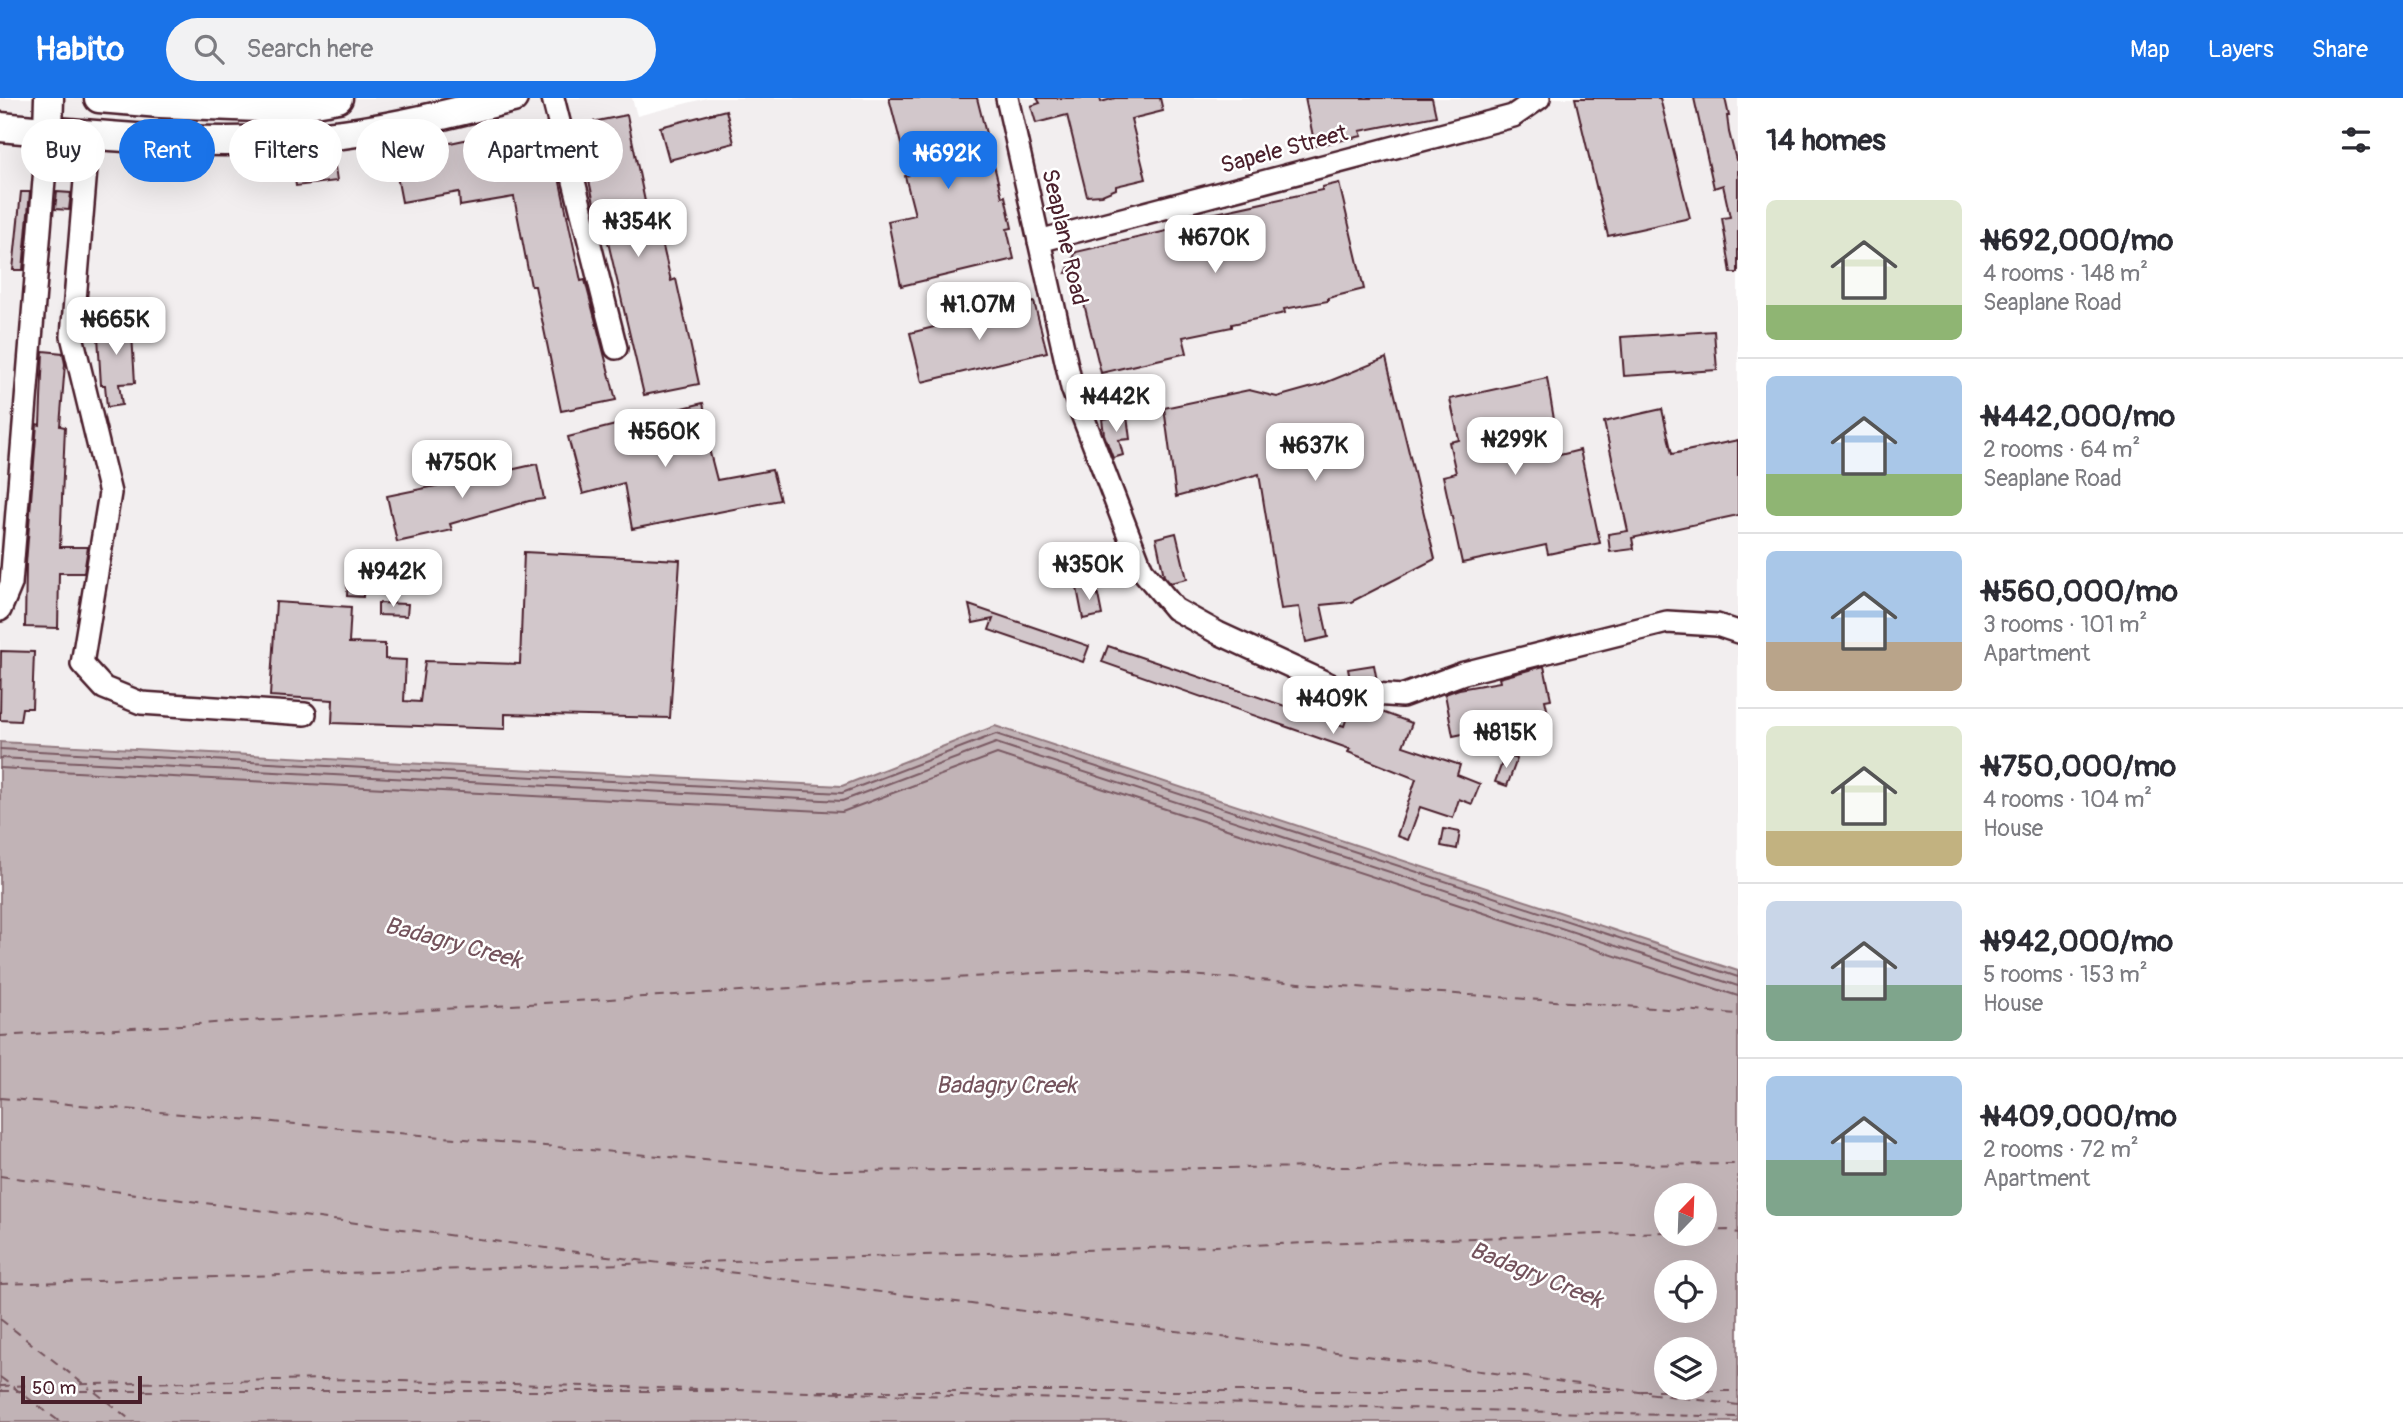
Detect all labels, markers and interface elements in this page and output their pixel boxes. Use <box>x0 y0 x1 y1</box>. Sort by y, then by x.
search box <box>166 18 656 81</box>
text: Habito <box>35 29 124 70</box>
icon: search <box>190 30 228 68</box>
text: Search here <box>246 33 373 65</box>
text: Map <box>2130 35 2170 64</box>
text: Layers <box>2208 35 2274 64</box>
text: Share <box>2312 35 2368 64</box>
street label: Sapele Street <box>1217 118 1351 180</box>
chip: Buy <box>21 119 105 182</box>
chip: Rent <box>119 119 215 182</box>
chip: Filters <box>229 119 342 182</box>
chip: New <box>356 119 449 182</box>
chip: Apartment <box>463 119 623 182</box>
icon: filters <box>2337 121 2375 159</box>
text: 14 homes <box>1766 122 1886 159</box>
pin: ₦692K <box>899 132 997 191</box>
text: ₦692K <box>915 139 981 168</box>
street label: Seaplane Road <box>1035 166 1095 308</box>
pin: ₦354K <box>589 200 687 259</box>
text: ₦354K <box>605 207 671 236</box>
pin: ₦670K <box>1166 216 1264 275</box>
text: ₦692,000/mo <box>1983 222 2173 259</box>
text: ₦670K <box>1181 223 1249 252</box>
icon: home <box>1822 228 1906 312</box>
text: 4 rooms · 148 m² <box>1983 259 2148 288</box>
pin: ₦1.07M <box>922 282 1036 342</box>
text: Seaplane Road <box>1983 288 2122 317</box>
text: ₦1.07M <box>943 290 1015 319</box>
pin: ₦665K <box>67 298 165 357</box>
text: ₦665K <box>83 305 149 334</box>
pin: ₦442K <box>1067 374 1165 434</box>
text: ₦442K <box>1082 382 1150 411</box>
text: ₦442,000/mo <box>1983 398 2175 435</box>
icon: home <box>1822 404 1906 488</box>
pin: ₦560K <box>616 410 714 469</box>
text: ₦560K <box>630 417 700 446</box>
pin: ₦299K <box>1466 418 1564 477</box>
pin: ₦637K <box>1266 424 1364 483</box>
text: ₦299K <box>1483 425 1547 454</box>
text: ₦637K <box>1282 431 1348 460</box>
text: 2 rooms · 64 m² <box>1983 435 2140 464</box>
pin: ₦750K <box>413 440 511 500</box>
text: ₦750K <box>428 448 496 477</box>
text: Seaplane Road <box>1983 464 2122 493</box>
pin: ₦350K <box>1040 542 1138 602</box>
pin: ₦942K <box>344 550 442 609</box>
text: ₦350K <box>1055 550 1123 579</box>
text: ₦942K <box>360 557 426 586</box>
text: ₦560,000/mo <box>1983 573 2178 610</box>
icon: home <box>1822 579 1906 663</box>
text: 3 rooms · 101 m² <box>1983 610 2147 639</box>
text: Apartment <box>1983 639 2090 668</box>
pin: ₦409K <box>1284 676 1382 736</box>
text: ₦409K <box>1299 684 1367 713</box>
pin: ₦815K <box>1457 710 1555 770</box>
text: ₦815K <box>1476 718 1536 747</box>
text: ₦750,000/mo <box>1983 748 2176 785</box>
icon: home <box>1822 754 1906 838</box>
text: 4 rooms · 104 m² <box>1983 785 2152 814</box>
text: House <box>1983 814 2043 843</box>
water label: Badagry Creek <box>381 911 526 976</box>
text: ₦942,000/mo <box>1983 923 2173 960</box>
icon: home <box>1822 929 1906 1013</box>
text: 5 rooms · 153 m² <box>1983 960 2148 989</box>
text: House <box>1983 989 2043 1018</box>
water label: Badagry Creek <box>936 1071 1078 1100</box>
text: ₦409,000/mo <box>1983 1098 2177 1135</box>
icon: home <box>1822 1104 1906 1188</box>
text: 2 rooms · 72 m² <box>1983 1135 2139 1164</box>
text: Apartment <box>1983 1164 2090 1193</box>
north arrow <box>1654 1183 1717 1246</box>
map controls <box>1654 1183 1717 1400</box>
water label: Badagry Creek <box>1466 1235 1608 1315</box>
button: locate <box>1654 1260 1717 1323</box>
button: layers <box>1654 1337 1717 1400</box>
scale bar <box>21 1373 142 1405</box>
text: 50 m <box>32 1376 76 1400</box>

